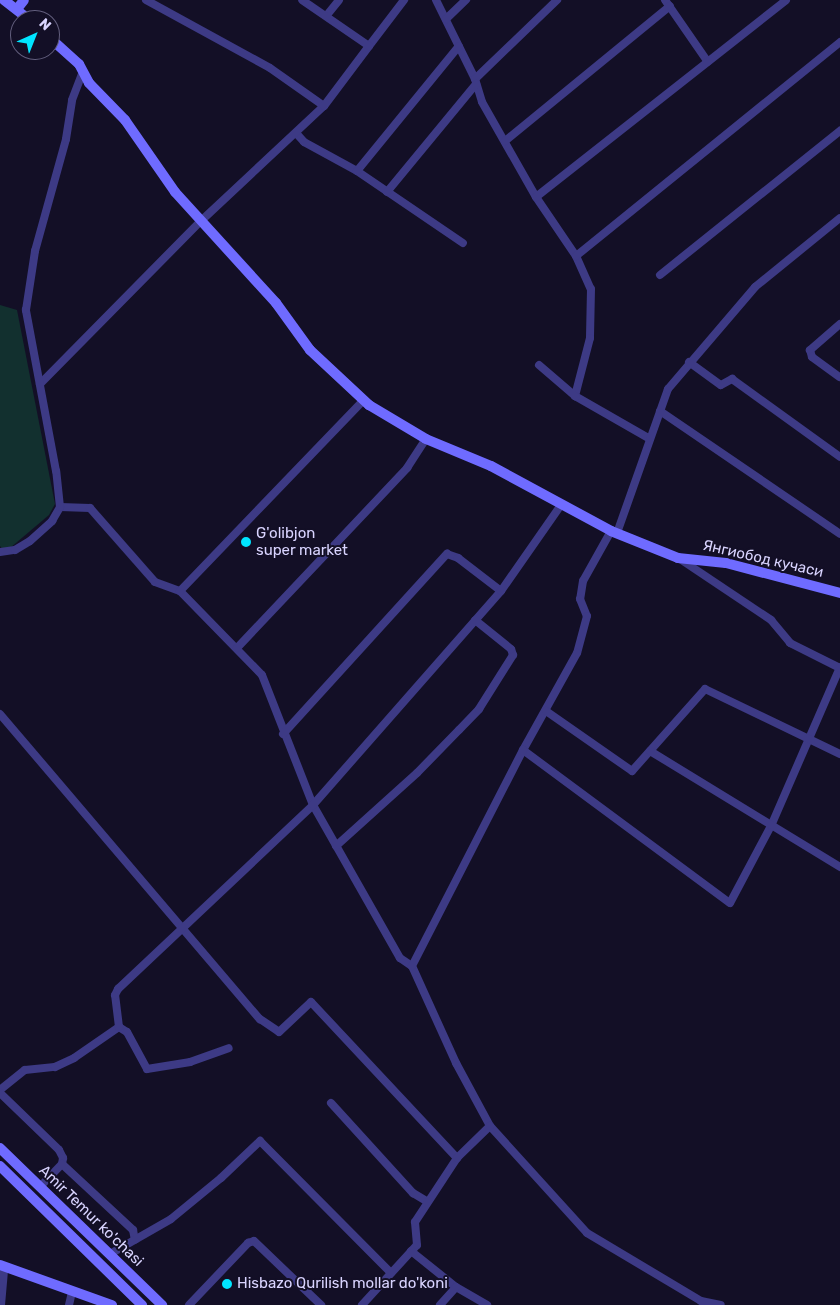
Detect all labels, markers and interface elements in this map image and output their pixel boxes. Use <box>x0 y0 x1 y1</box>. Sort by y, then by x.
north arrow <box>10 10 60 60</box>
text: N <box>36 15 55 34</box>
place label: G'olibjon super market <box>256 524 348 559</box>
marker: G'olibjon super market <box>240 536 252 548</box>
street label: Янгиобод кучаси <box>701 536 825 582</box>
street label: Amir Temur ko'chasi <box>35 1161 147 1271</box>
place label: Hisbazo Qurilish mollar do'koni <box>237 1275 448 1293</box>
marker: Hisbazo Qurilish mollar do'koni <box>221 1278 233 1290</box>

